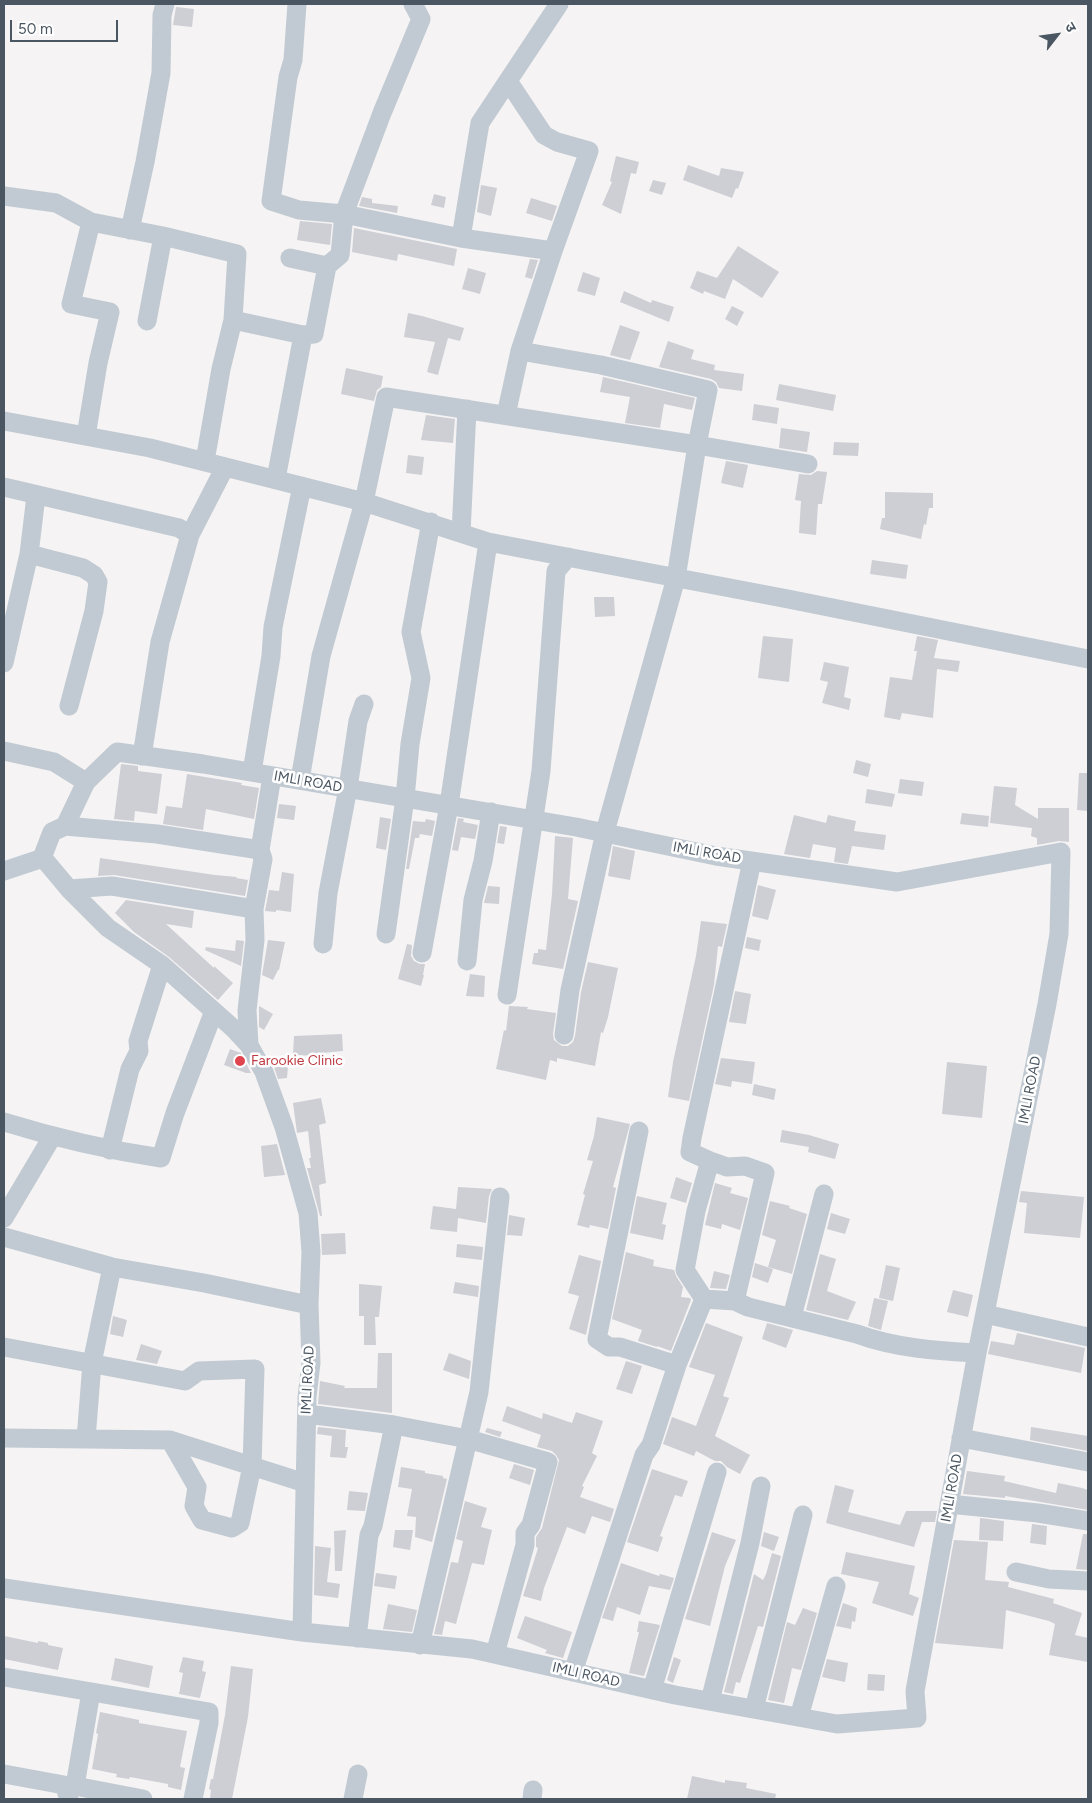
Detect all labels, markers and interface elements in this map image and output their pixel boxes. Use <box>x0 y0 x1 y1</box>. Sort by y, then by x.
scale bar <box>12 10 120 42</box>
north arrow <box>1032 10 1082 60</box>
text: उ <box>1061 19 1080 35</box>
text: 50 m <box>18 20 53 38</box>
street label: IMLI ROAD <box>273 768 343 796</box>
street label: IMLI ROAD <box>672 839 742 867</box>
place label: Farookie Clinic <box>251 1053 343 1069</box>
marker: Farookie Clinic <box>233 1054 247 1068</box>
street label: IMLI ROAD <box>1015 1055 1045 1125</box>
street label: IMLI ROAD <box>298 1345 318 1415</box>
street label: IMLI ROAD <box>938 1453 966 1523</box>
street label: IMLI ROAD <box>551 1659 621 1691</box>

